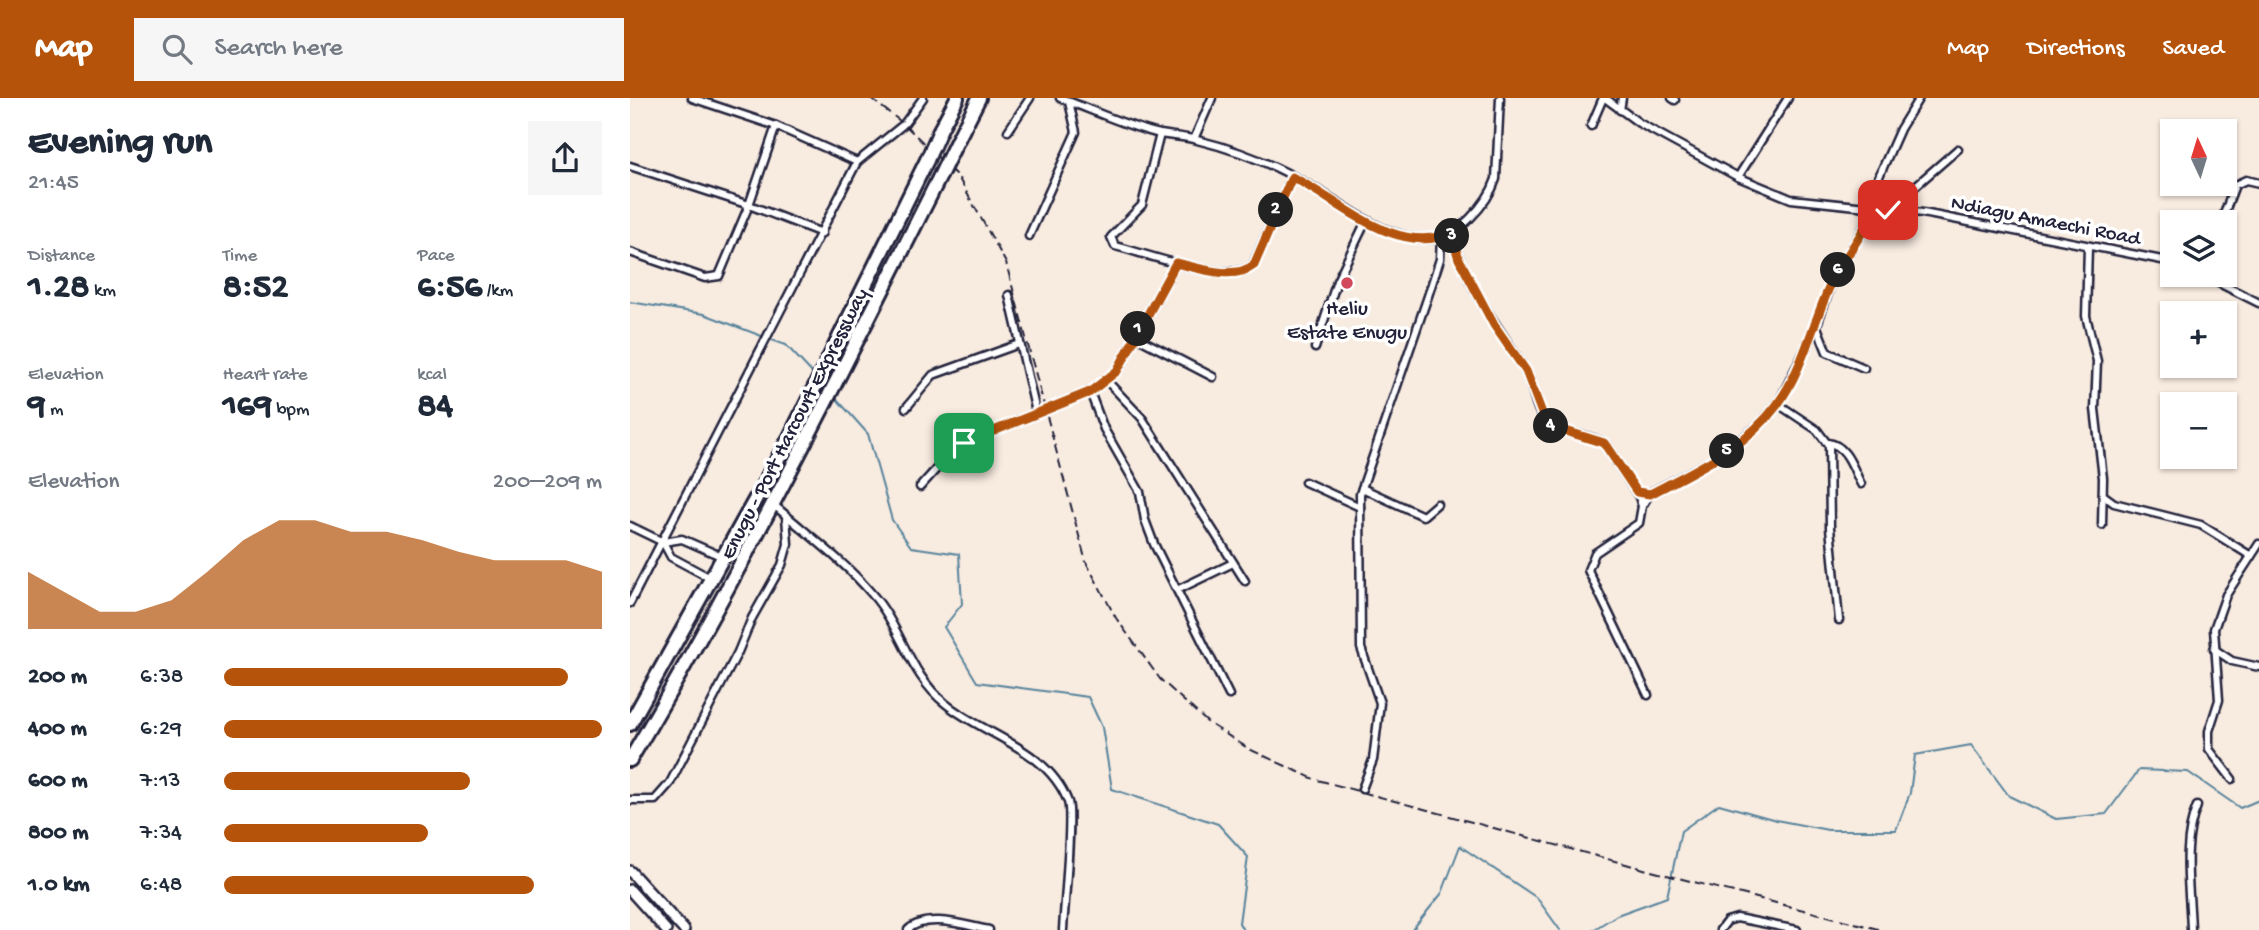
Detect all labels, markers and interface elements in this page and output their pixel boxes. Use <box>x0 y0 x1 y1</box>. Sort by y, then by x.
search box <box>134 18 624 81</box>
text: Map <box>35 30 92 68</box>
icon: search <box>158 30 196 68</box>
text: Search here <box>214 34 343 65</box>
text: Map <box>1947 35 1989 64</box>
text: Directions <box>2027 35 2125 64</box>
text: Saved <box>2163 35 2224 64</box>
north arrow <box>2160 119 2236 196</box>
map controls <box>2160 119 2237 469</box>
button: share <box>528 121 602 195</box>
text: Evening run <box>28 122 212 166</box>
text: 21:45 <box>28 170 79 197</box>
pin <box>1858 180 1918 240</box>
icon: check <box>1869 191 1907 229</box>
pin: 2 <box>1258 192 1294 228</box>
street label: Ndiagu Amaechi Road <box>1948 192 2144 253</box>
text: 2 <box>1271 198 1280 221</box>
button: layers <box>2160 210 2237 287</box>
pin: 3 <box>1434 218 1470 254</box>
text: 3 <box>1447 224 1456 247</box>
text: Distance <box>28 245 95 268</box>
text: Time <box>223 245 257 268</box>
text: Pace <box>417 245 455 268</box>
pin: 6 <box>1820 252 1856 288</box>
text: 6 <box>1833 258 1842 281</box>
text: 1.28 <box>28 268 89 309</box>
text: 8:52 <box>223 268 288 309</box>
text: 6:56 <box>417 268 482 309</box>
marker: Heliu Estate Enugu <box>1339 275 1355 291</box>
text: km <box>89 280 116 303</box>
text: /km <box>482 280 513 303</box>
street label: Enugu - Port Harcourt Expressway <box>717 285 876 564</box>
place label: Heliu Estate Enugu <box>1287 298 1407 347</box>
button: + <box>2160 301 2237 378</box>
pin: 1 <box>1120 312 1156 346</box>
text: 1 <box>1134 317 1141 340</box>
text: Elevation <box>28 364 104 387</box>
text: Heart rate <box>223 364 308 387</box>
text: kcal <box>417 364 447 387</box>
text: 9 <box>28 387 46 428</box>
text: 169 <box>223 387 272 428</box>
text: 84 <box>417 387 453 428</box>
button: − <box>2160 392 2237 469</box>
text: m <box>46 399 64 422</box>
text: bpm <box>272 399 309 422</box>
pin: 4 <box>1534 408 1569 444</box>
pin <box>934 413 994 473</box>
text: 4 <box>1546 414 1555 437</box>
icon: arrive <box>945 424 983 462</box>
pin: 5 <box>1710 434 1744 468</box>
text: 5 <box>1722 439 1732 462</box>
text: Elevation <box>28 469 119 496</box>
text: 200–209 m <box>493 469 602 496</box>
text: 200 m <box>28 664 87 691</box>
text: 6:38 <box>140 664 183 691</box>
text: 400 m <box>28 716 87 743</box>
text: 6:29 <box>140 716 182 743</box>
text: 600 m <box>28 768 88 795</box>
text: 7:13 <box>140 768 180 795</box>
text: 800 m <box>28 820 89 847</box>
text: 7:34 <box>140 820 182 847</box>
text: 1.0 km <box>28 872 90 899</box>
text: 6:48 <box>140 872 182 899</box>

